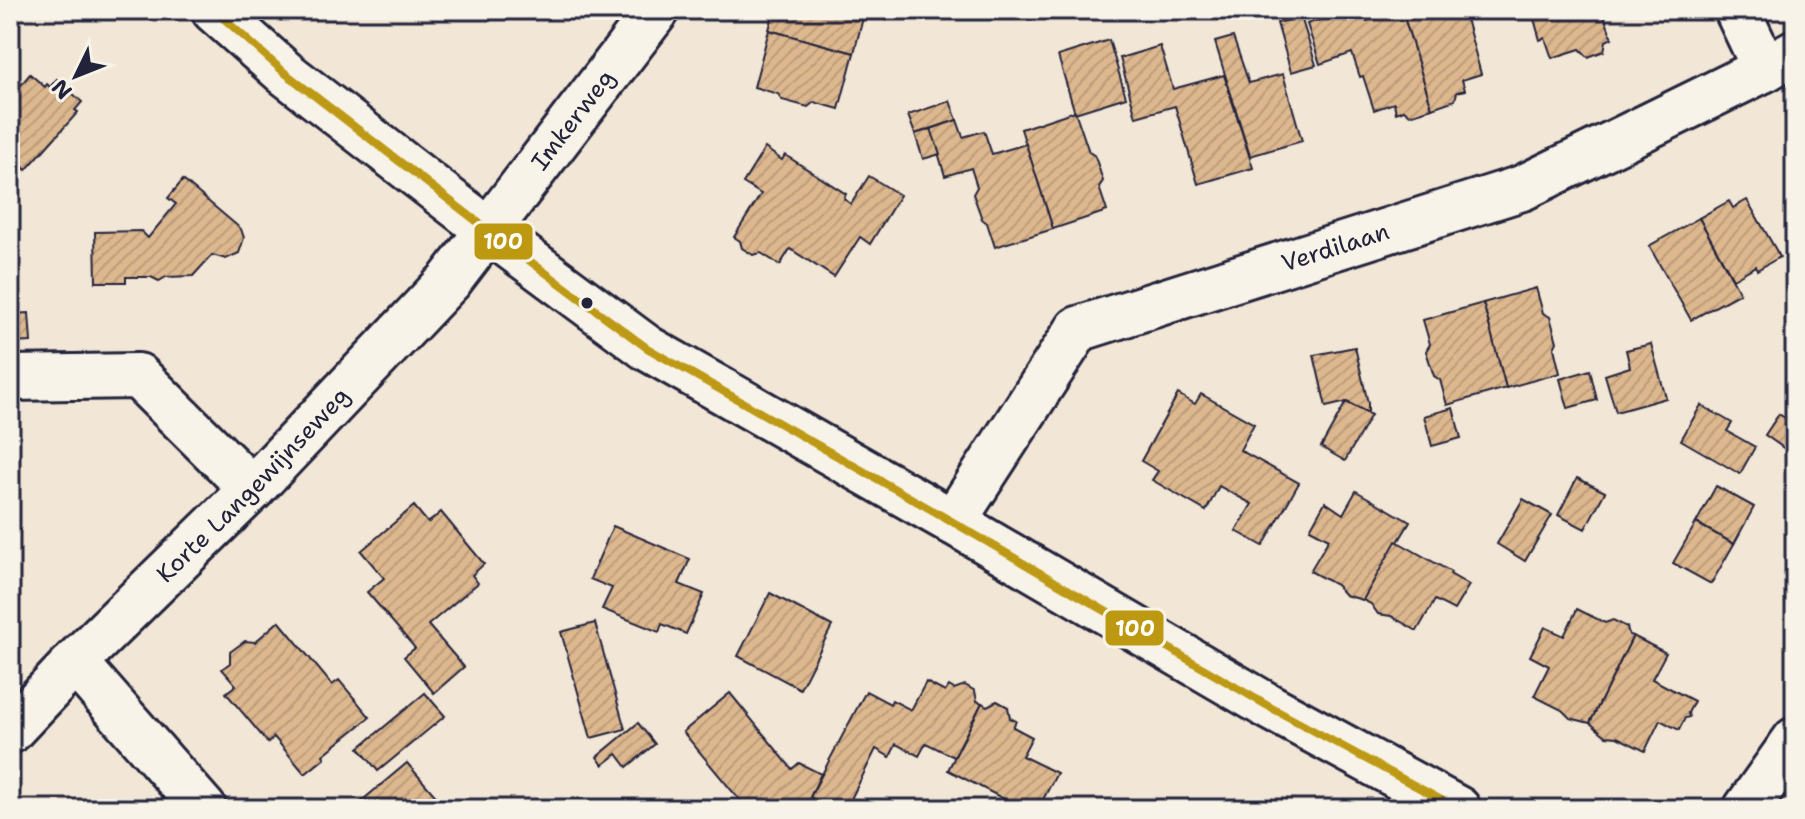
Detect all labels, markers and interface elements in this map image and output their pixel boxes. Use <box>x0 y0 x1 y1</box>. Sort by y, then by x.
north arrow <box>36 36 116 116</box>
street label: Imkerweg <box>524 63 622 177</box>
text: N <box>45 73 78 106</box>
street label: Verdilaan <box>1278 215 1393 279</box>
line badge: 100 <box>473 222 534 261</box>
text: 100 <box>483 227 523 256</box>
unlabelled marker <box>579 295 595 311</box>
street label: Korte Langewijnseweg <box>150 380 357 590</box>
line badge: 100 <box>1104 609 1165 647</box>
text: 100 <box>1115 614 1155 643</box>

